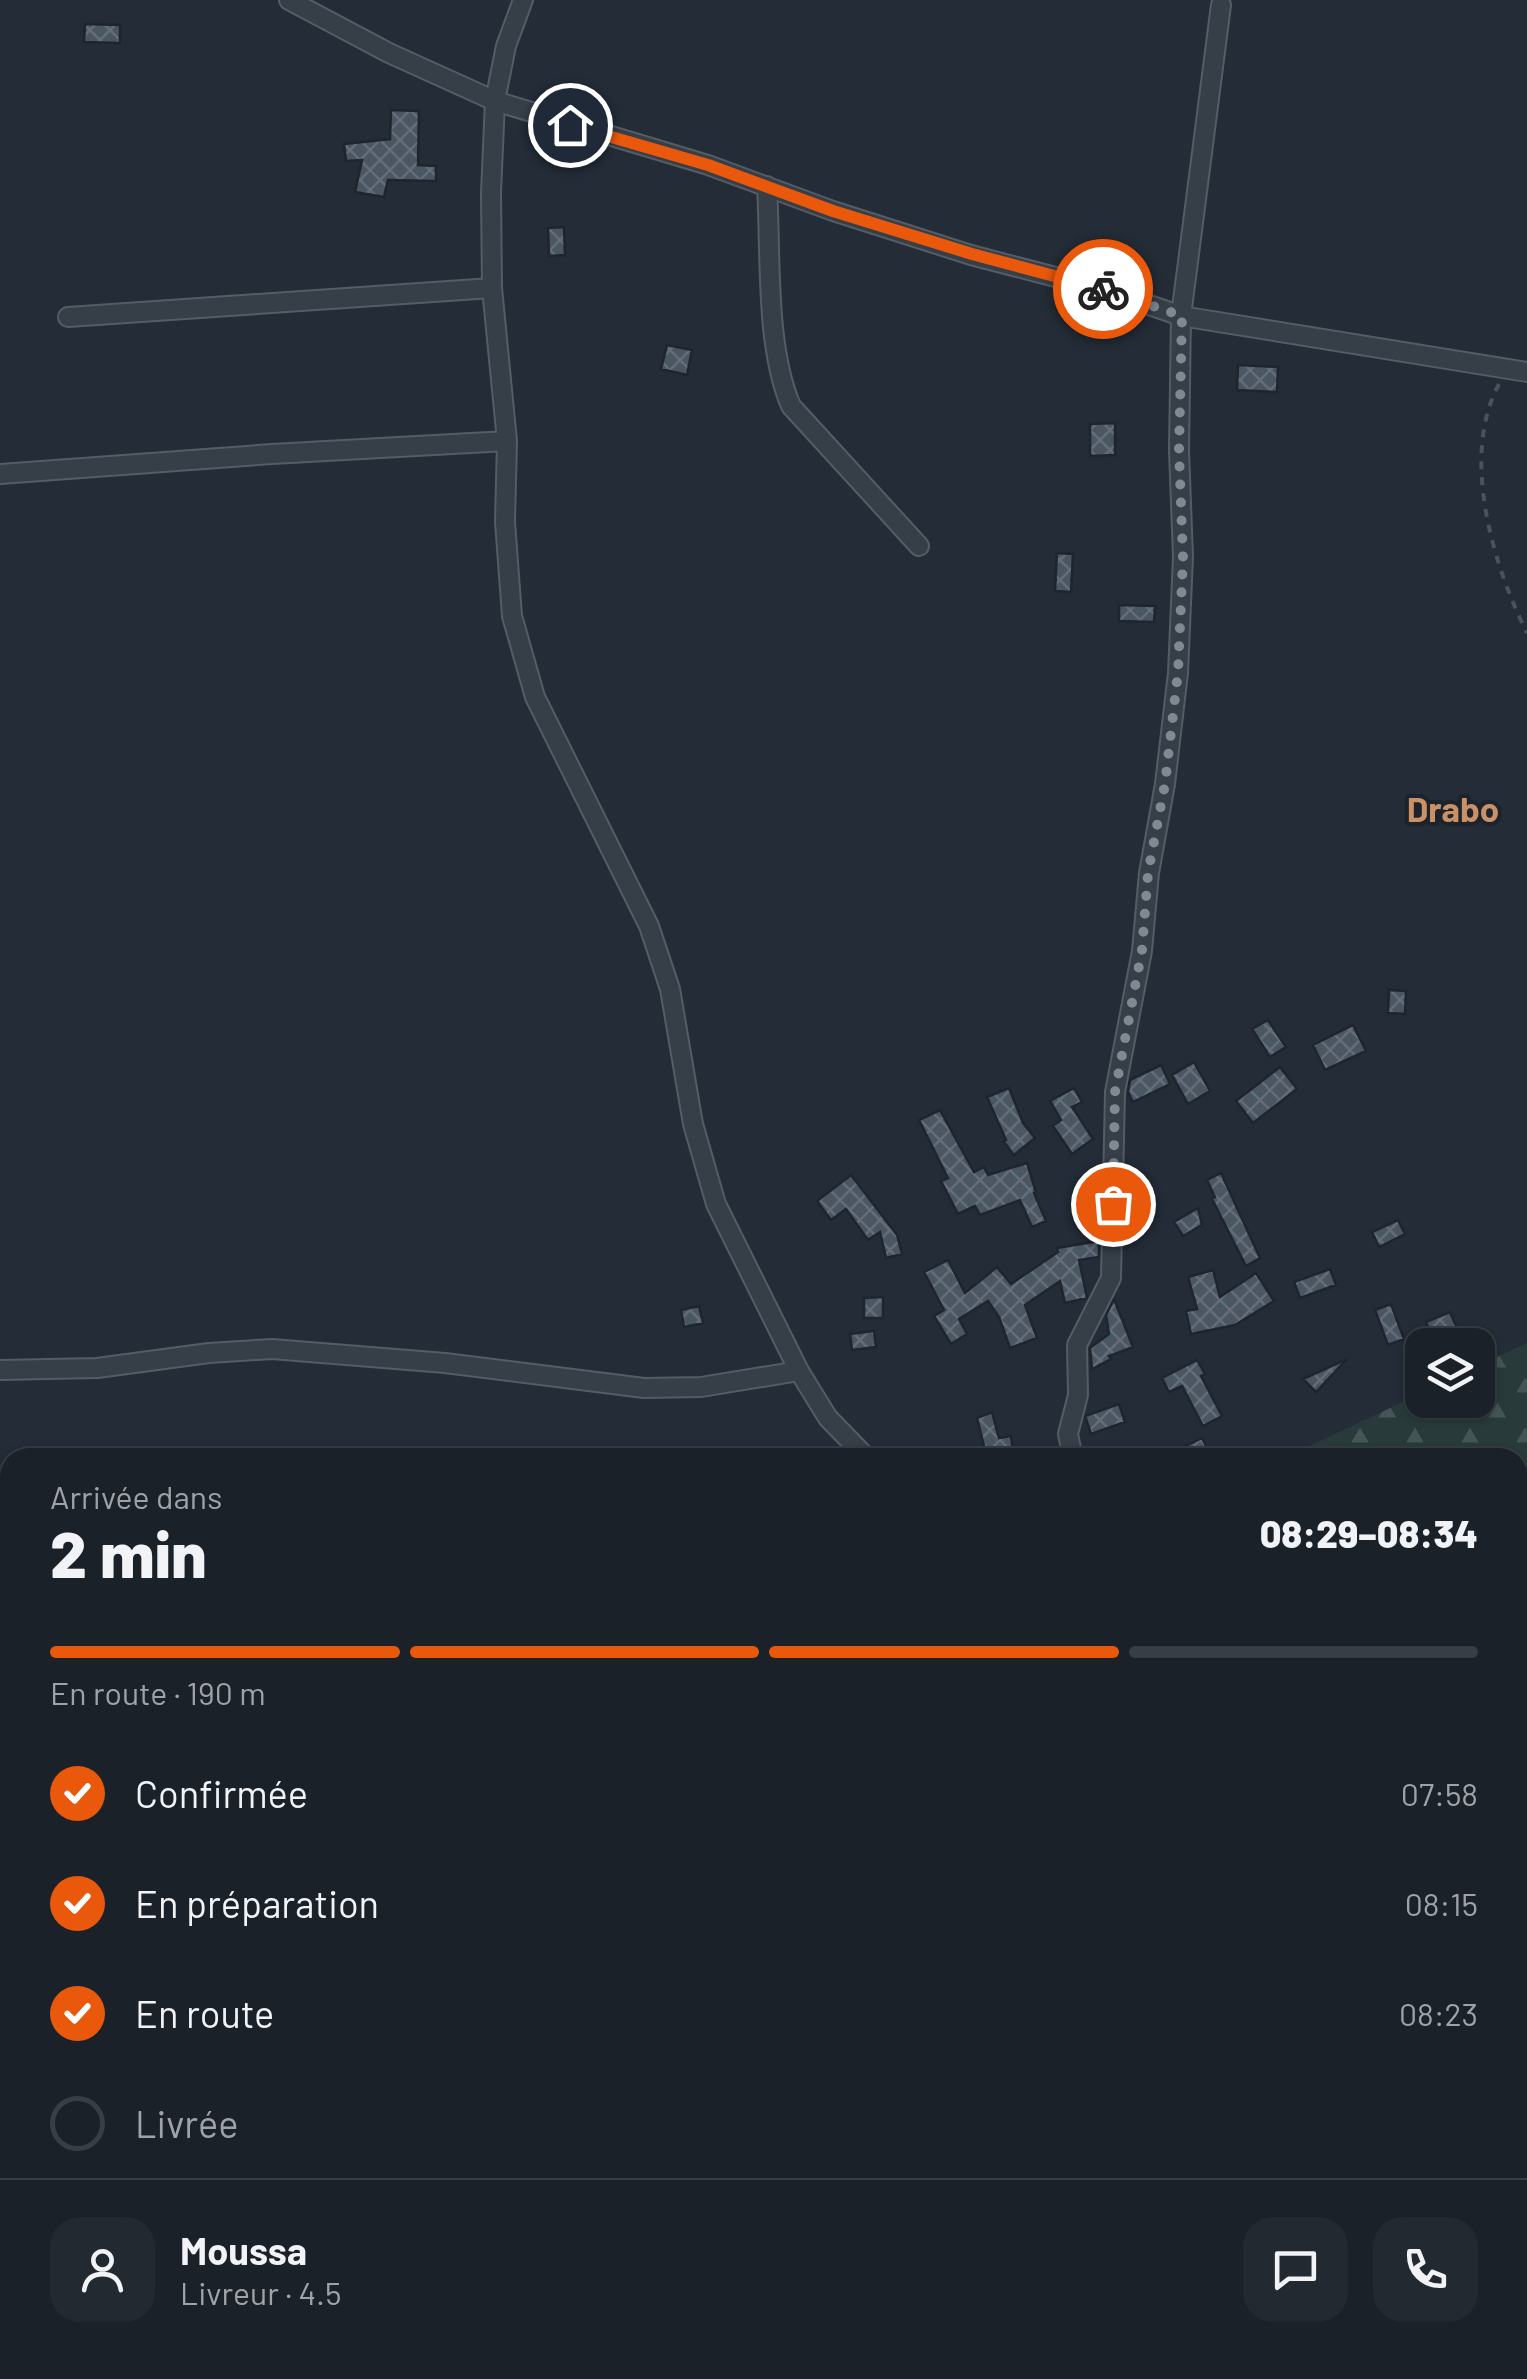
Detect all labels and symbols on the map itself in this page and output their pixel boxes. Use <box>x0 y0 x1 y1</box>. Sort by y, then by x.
pin <box>528 83 613 168</box>
courier <box>1053 239 1153 339</box>
district label: Drabo <box>1407 787 1499 829</box>
pin <box>1071 1162 1156 1247</box>

